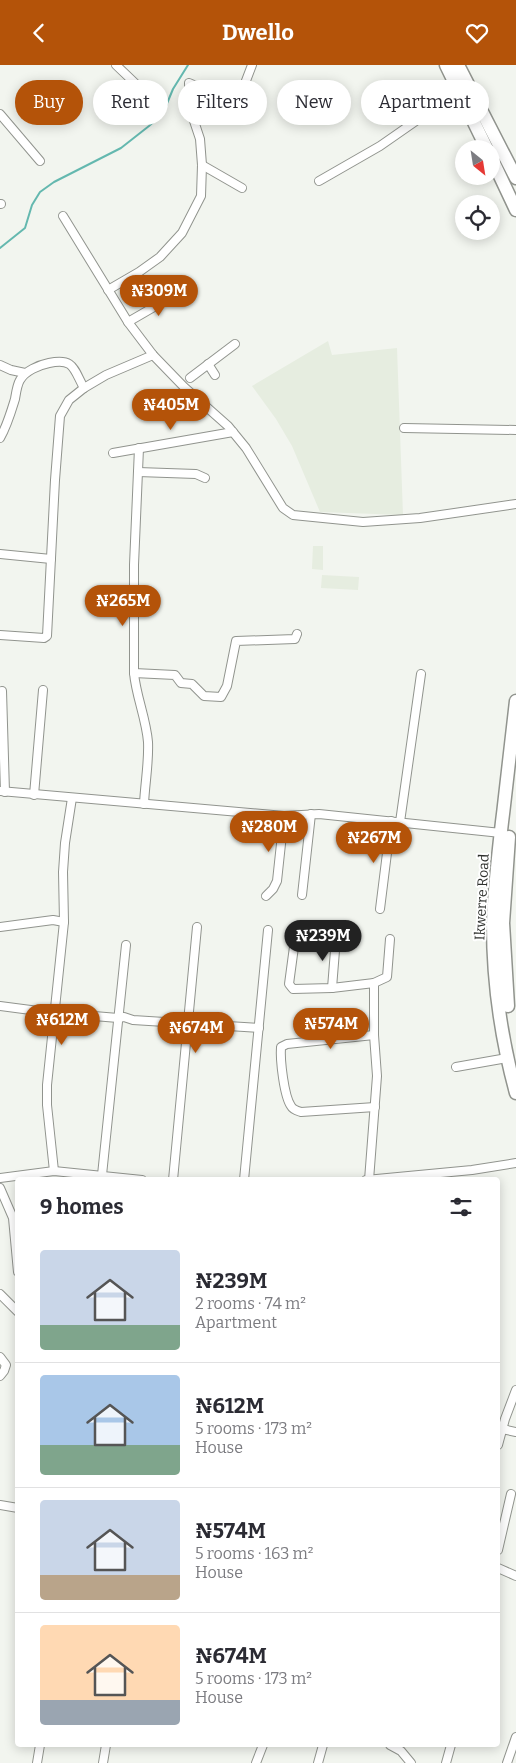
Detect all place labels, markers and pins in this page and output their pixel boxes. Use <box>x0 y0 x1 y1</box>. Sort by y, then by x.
pin: ₦309M <box>124 275 194 317</box>
pin: ₦405M <box>136 389 206 431</box>
pin: ₦265M <box>88 585 158 627</box>
pin: ₦280M <box>234 811 304 853</box>
pin: ₦267M <box>339 821 409 864</box>
pin: ₦239M <box>288 919 358 962</box>
pin: ₦612M <box>27 1003 97 1046</box>
pin: ₦574M <box>296 1007 366 1050</box>
pin: ₦674M <box>161 1011 231 1054</box>

